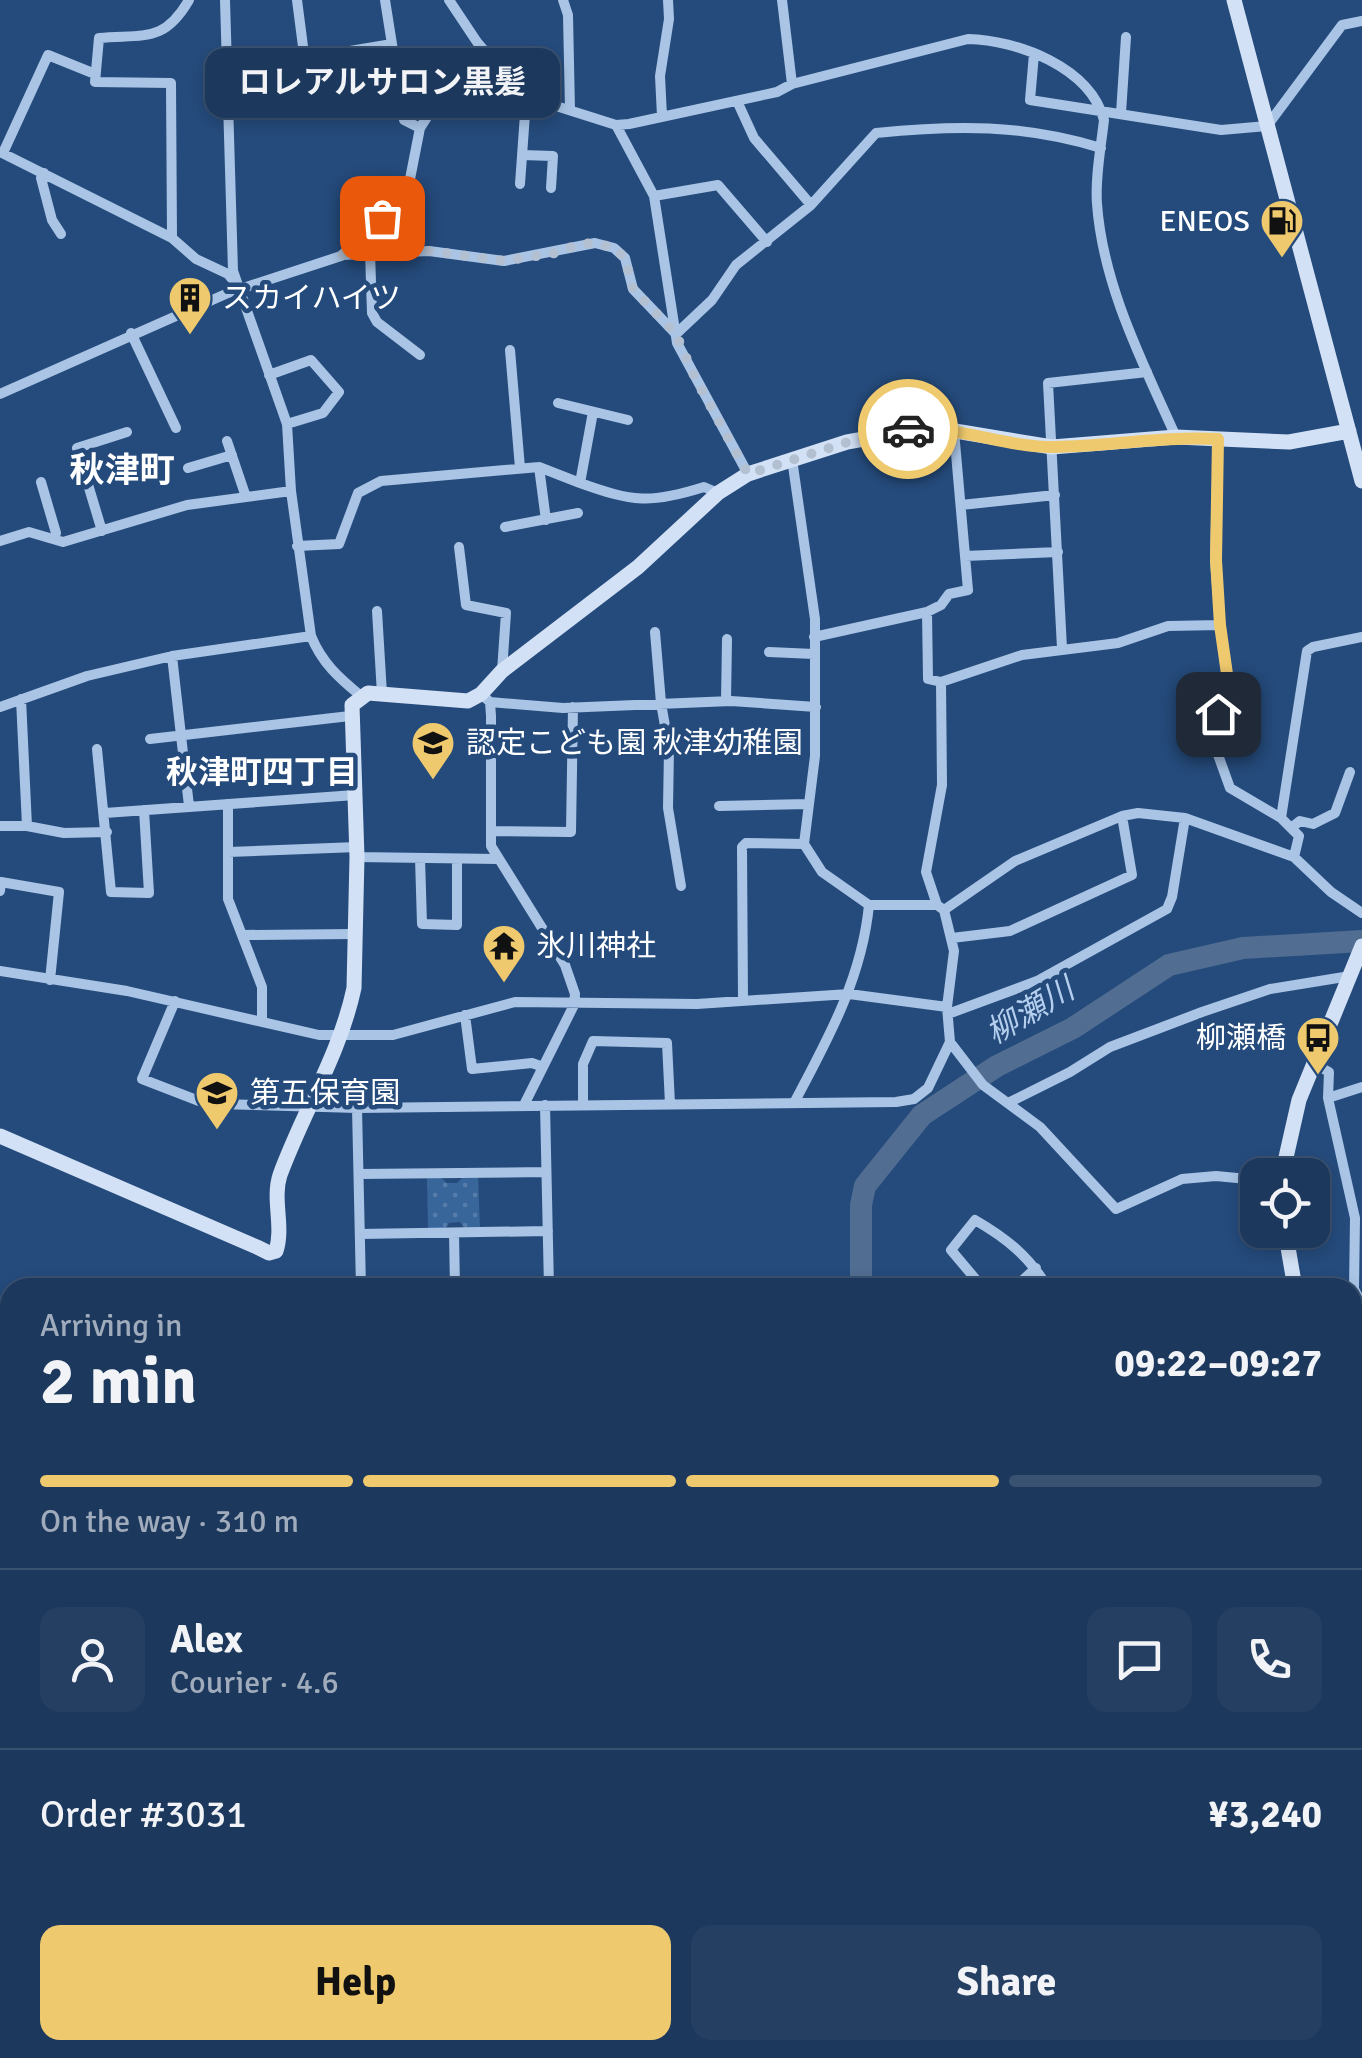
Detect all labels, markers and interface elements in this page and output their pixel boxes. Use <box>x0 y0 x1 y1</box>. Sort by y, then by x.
callout: ロレアルサロン黒髪 <box>205 48 560 118</box>
text: ロレアルサロン黒髪 <box>239 63 526 102</box>
pin <box>340 176 425 261</box>
icon: bag <box>355 191 410 246</box>
fuel station icon: ENEOS <box>1259 198 1305 259</box>
place label: ENEOS <box>1159 203 1250 240</box>
building icon: スカイハイツ <box>167 275 213 336</box>
place label: スカイハイツ <box>222 280 401 317</box>
courier <box>858 379 958 479</box>
icon: car <box>881 402 936 457</box>
district label: 秋津町 <box>69 449 175 492</box>
pin <box>1176 672 1261 757</box>
icon: home <box>1191 687 1246 742</box>
school or university icon: 認定こども園 秋津幼稚園 <box>410 720 456 781</box>
place label: 認定こども園 秋津幼稚園 <box>466 725 803 762</box>
district label: 秋津町四丁目 <box>166 753 358 792</box>
temple icon: 氷川神社 <box>481 923 527 984</box>
place label: 氷川神社 <box>536 928 656 965</box>
water label: 柳瀬川 <box>979 968 1084 1052</box>
bus stop icon: 柳瀬橋 <box>1295 1015 1341 1076</box>
place label: 柳瀬橋 <box>1196 1020 1286 1057</box>
school or university icon: 第五保育園 <box>194 1070 240 1131</box>
place label: 第五保育園 <box>250 1075 400 1112</box>
map controls <box>1240 1158 1330 1248</box>
button: locate <box>1240 1158 1330 1248</box>
text: Arriving in <box>40 1306 182 1345</box>
text: 09:22–09:27 <box>1114 1340 1322 1387</box>
text: 2 min <box>40 1342 197 1422</box>
text: On the way · 310 m <box>40 1502 299 1541</box>
button: person <box>40 1607 145 1712</box>
button: chat <box>1087 1607 1192 1712</box>
button: phone <box>1217 1607 1322 1712</box>
text: Alex <box>170 1616 243 1663</box>
text: Courier · 4.6 <box>170 1663 339 1702</box>
text: Order #3031 <box>40 1791 247 1838</box>
text: ¥3,240 <box>1208 1791 1322 1838</box>
button: Help <box>40 1925 671 2040</box>
button: Share <box>691 1925 1322 2040</box>

